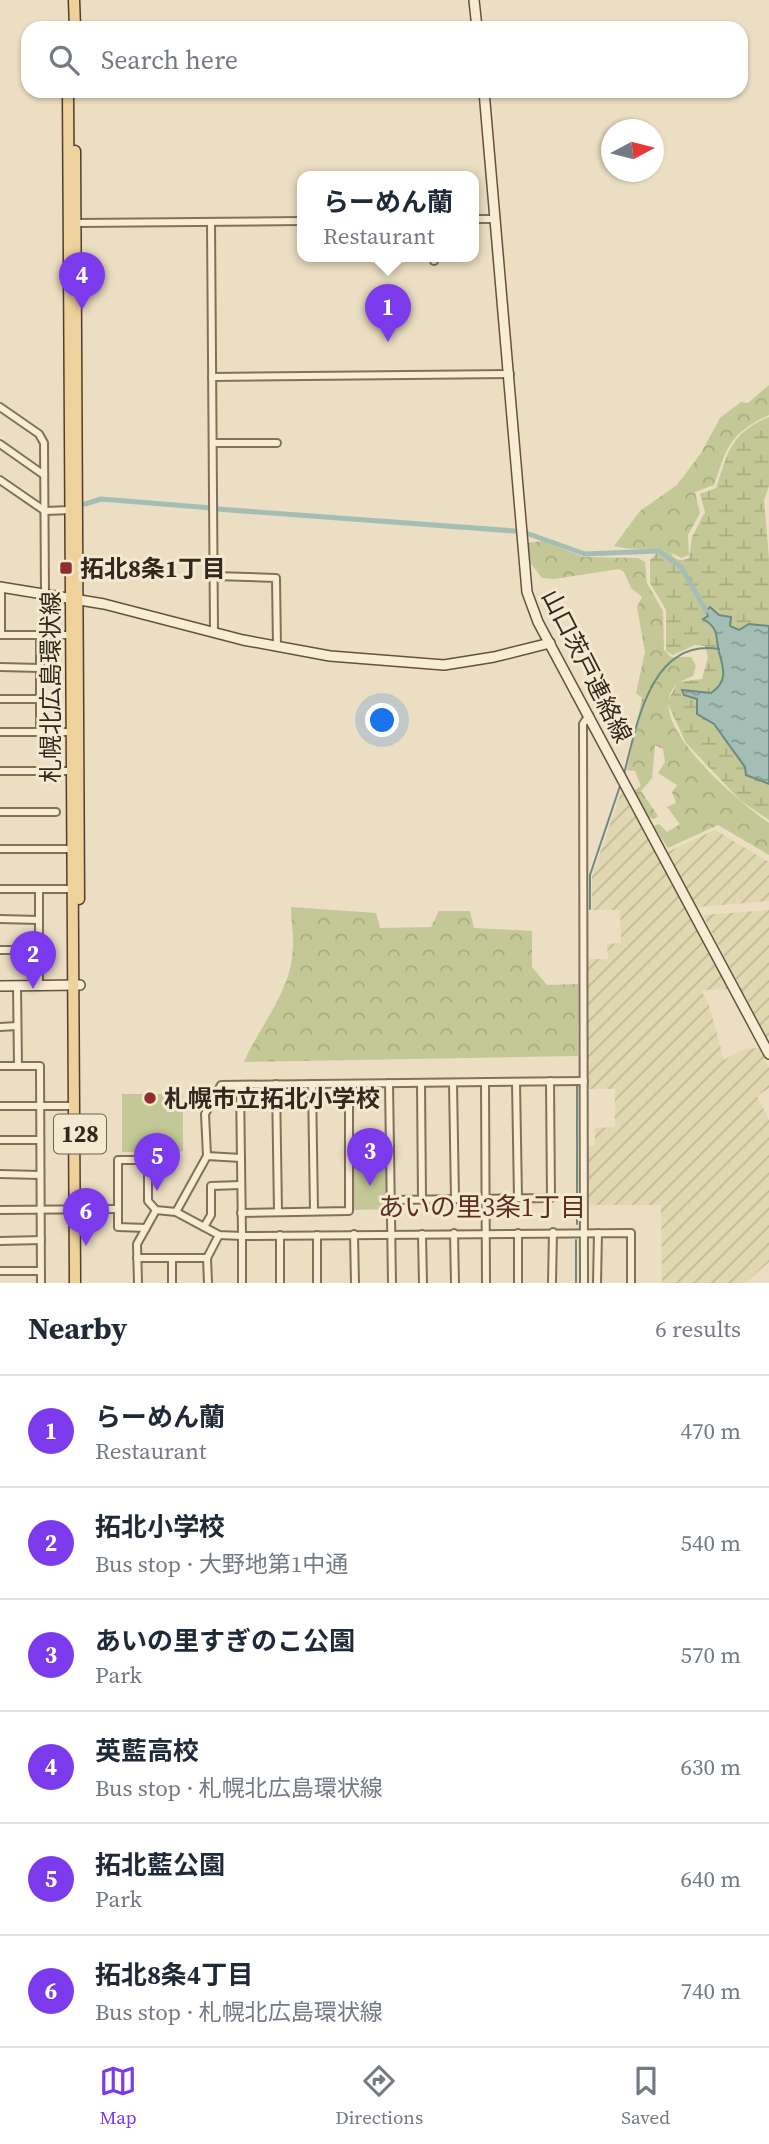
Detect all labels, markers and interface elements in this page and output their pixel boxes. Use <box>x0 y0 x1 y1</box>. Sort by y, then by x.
search box <box>21 21 748 98</box>
icon: search <box>45 41 83 79</box>
text: Search here <box>101 42 238 78</box>
north arrow <box>601 119 664 182</box>
popup <box>297 171 479 262</box>
text: らーめん蘭 <box>323 184 453 220</box>
text: Restaurant <box>323 220 434 252</box>
pin: 4 <box>59 252 105 310</box>
pin: 1 <box>365 284 411 342</box>
place label: 拓北8条1丁目 <box>80 552 226 585</box>
marker: 拓北8条1丁目 <box>58 560 74 576</box>
street label: 山口茨戸連絡線 <box>534 584 640 748</box>
street label: 札幌北広島環状線 <box>34 591 67 783</box>
your location <box>365 703 399 737</box>
pin: 2 <box>10 931 56 989</box>
place label: 札幌市立拓北小学校 <box>164 1082 380 1115</box>
marker: 札幌市立拓北小学校 <box>142 1090 158 1106</box>
road number: 128 <box>54 1114 106 1154</box>
pin: 3 <box>347 1128 393 1186</box>
pin: 5 <box>134 1133 180 1191</box>
pin: 6 <box>63 1188 109 1246</box>
district label: あいの里3条1丁目 <box>378 1189 586 1225</box>
text: Nearby <box>28 1308 127 1349</box>
text: 6 results <box>655 1313 741 1345</box>
text: らーめん蘭 <box>95 1399 225 1435</box>
text: 1 <box>45 1415 57 1447</box>
text: 470 m <box>680 1415 741 1447</box>
text: Restaurant <box>95 1435 206 1467</box>
text: 拓北小学校 <box>95 1509 225 1545</box>
text: 2 <box>45 1527 57 1559</box>
text: 540 m <box>680 1527 741 1559</box>
text: Bus stop · 大野地第1中通 <box>95 1548 348 1580</box>
text: あいの里すぎのこ公園 <box>95 1623 355 1659</box>
text: 3 <box>45 1639 57 1671</box>
text: 570 m <box>680 1639 741 1671</box>
text: Park <box>95 1659 142 1691</box>
text: 英藍高校 <box>95 1733 199 1769</box>
text: 4 <box>45 1751 57 1783</box>
text: 630 m <box>680 1751 741 1783</box>
text: Bus stop · 札幌北広島環状線 <box>95 1772 383 1804</box>
text: 拓北藍公園 <box>95 1847 225 1883</box>
text: 5 <box>45 1863 57 1895</box>
text: 640 m <box>680 1863 741 1895</box>
text: Park <box>95 1883 142 1915</box>
text: 拓北8条4丁目 <box>95 1957 253 1993</box>
text: 6 <box>45 1975 57 2007</box>
text: 740 m <box>680 1975 741 2007</box>
text: Bus stop · 札幌北広島環状線 <box>95 1996 383 2028</box>
tab: Map <box>99 2062 137 2130</box>
tab: Directions <box>335 2062 423 2130</box>
tab: Saved <box>621 2062 670 2130</box>

